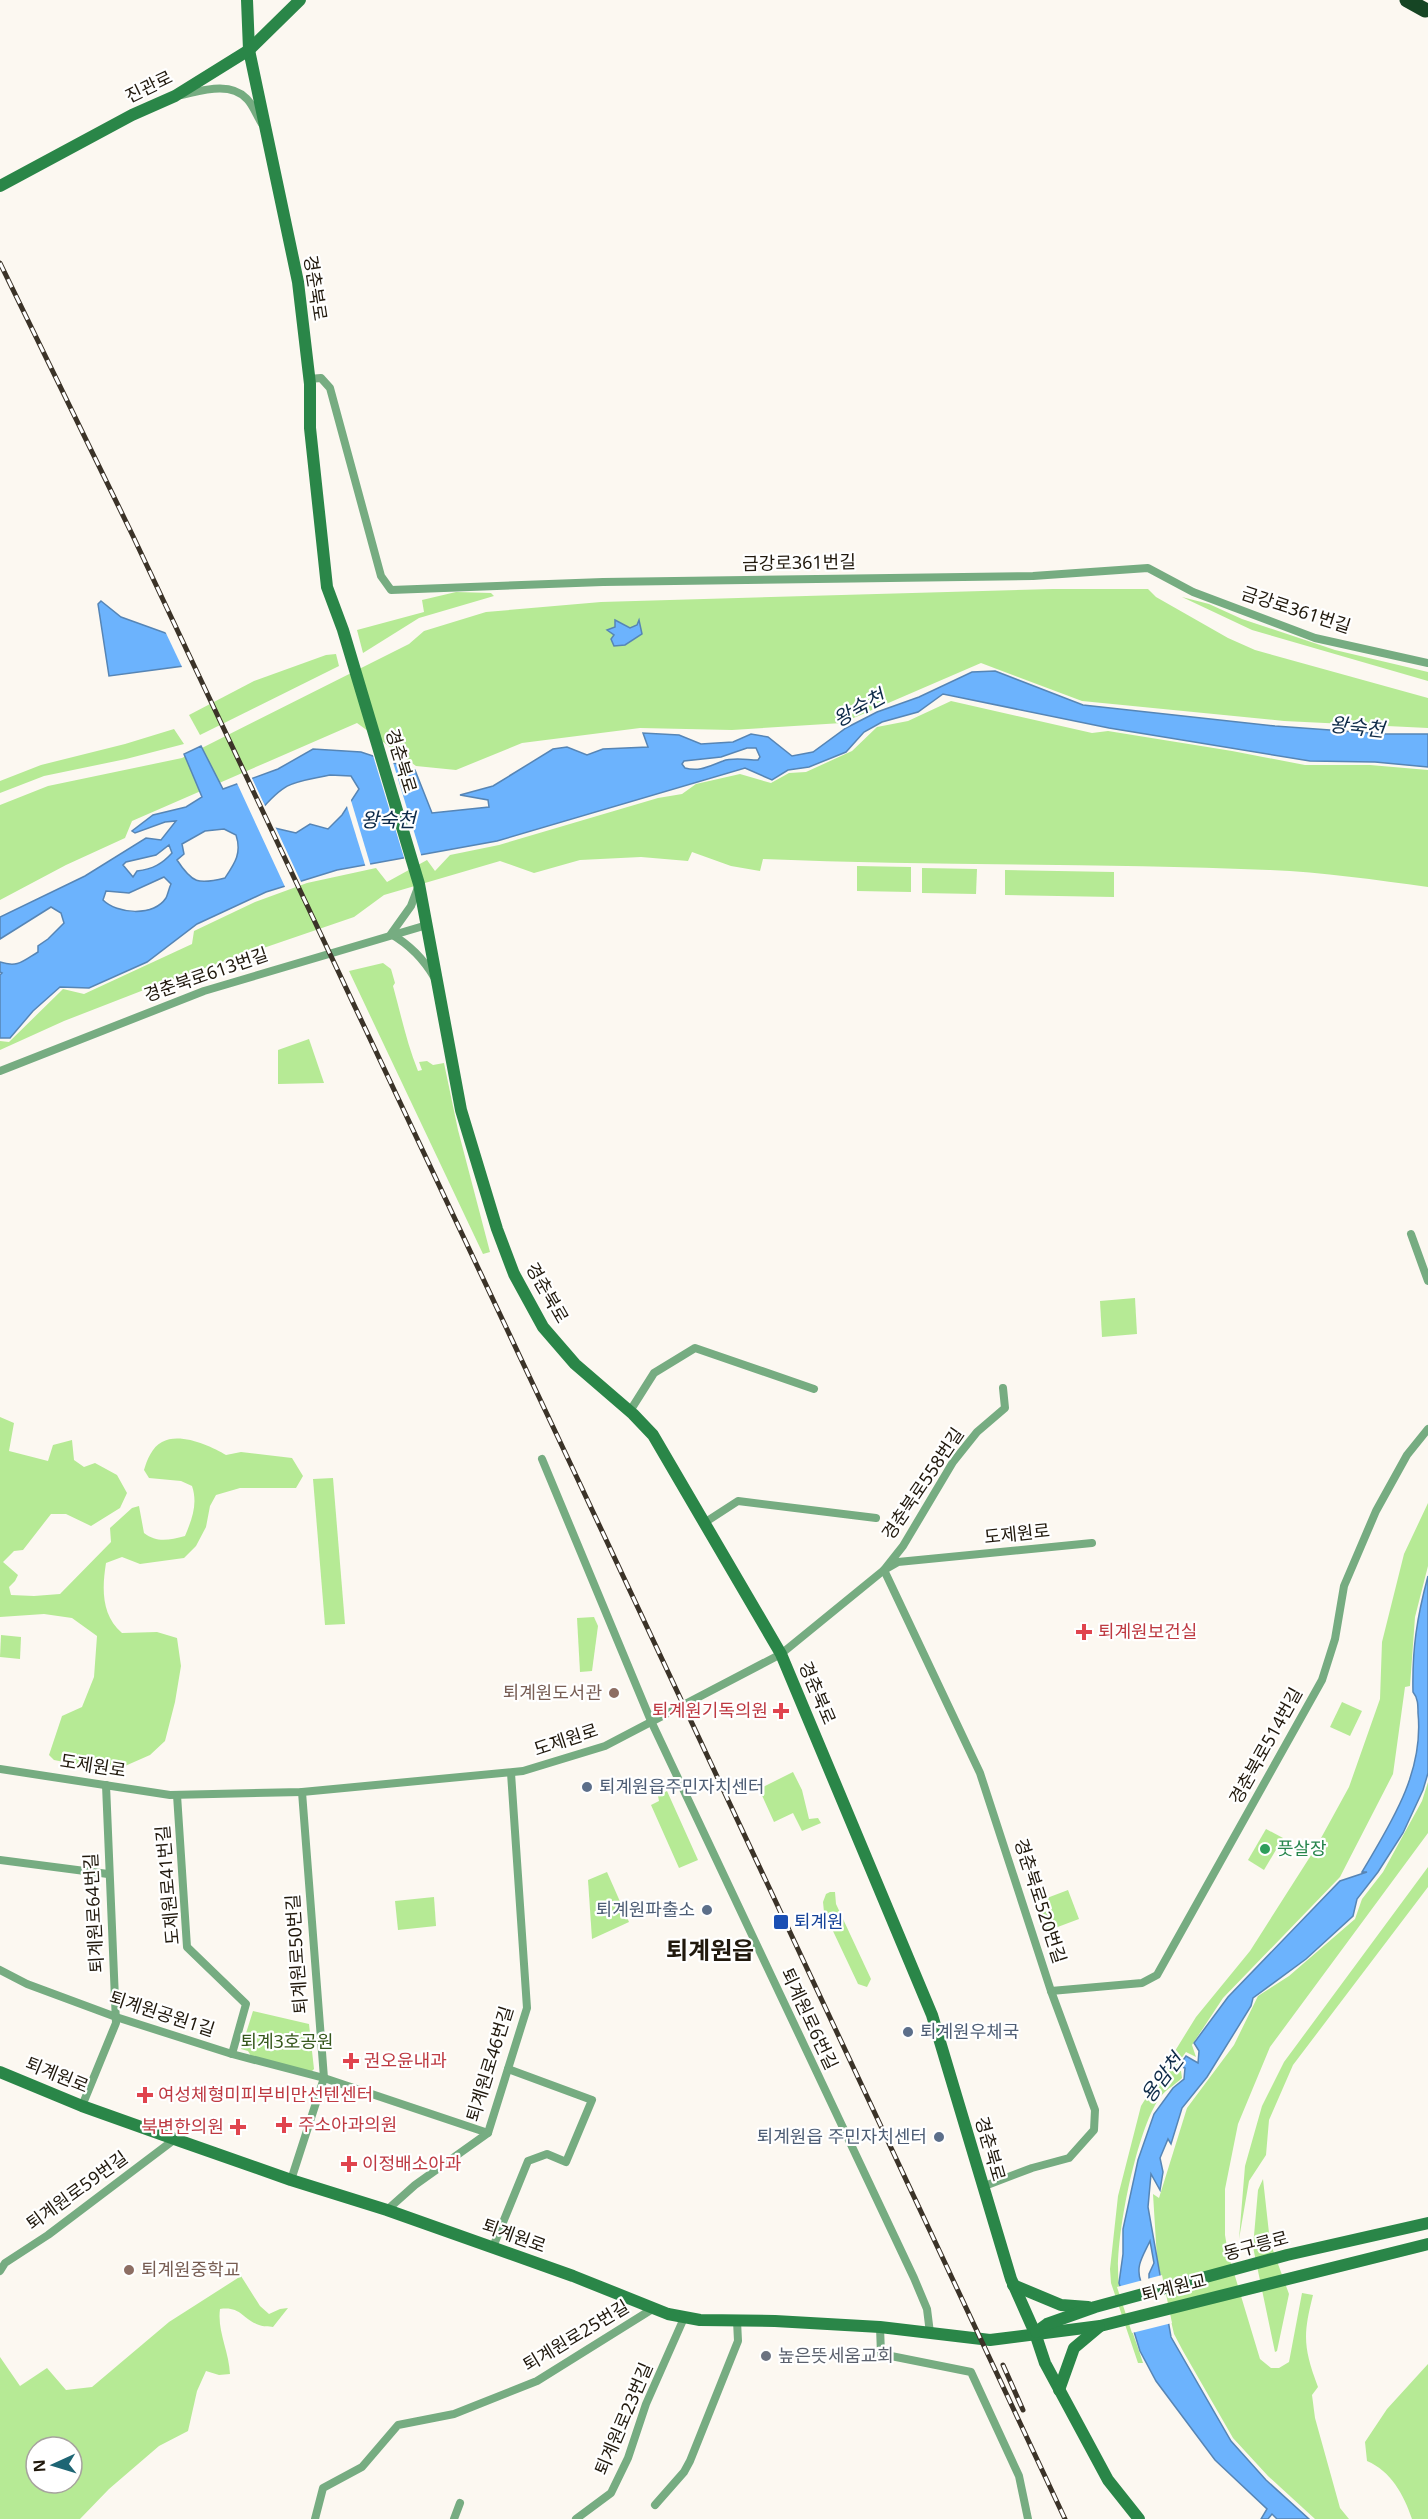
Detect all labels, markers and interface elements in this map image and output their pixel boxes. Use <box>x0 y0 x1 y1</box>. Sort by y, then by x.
street label: 진관로 <box>121 64 176 108</box>
street label: 경춘북로 <box>299 253 333 322</box>
street label: 금강로361번길 <box>742 549 856 575</box>
street label: 금강로361번길 <box>1239 580 1354 638</box>
water label: 왕숙천 <box>828 681 892 733</box>
water label: 왕숙천 <box>1328 710 1388 743</box>
street label: 경춘북로 <box>381 726 423 796</box>
water label: 왕숙천 <box>360 806 418 833</box>
street label: 경춘북로613번길 <box>140 942 271 1007</box>
street label: 경춘북로 <box>521 1258 575 1327</box>
street label: 경춘북로558번길 <box>876 1423 969 1544</box>
street label: 도제원로 <box>983 1518 1051 1548</box>
place label: 퇴계원보건실 <box>1098 1619 1197 1643</box>
marker: 퇴계원보건실 <box>1075 1623 1093 1641</box>
street label: 경춘북로 <box>794 1657 842 1728</box>
place label: 퇴계원도서관 <box>503 1680 602 1704</box>
street label: 경춘북로514번길 <box>1223 1683 1307 1808</box>
marker: 퇴계원도서관 <box>607 1686 621 1700</box>
place label: 퇴계원기독의원 <box>652 1698 768 1722</box>
marker: 퇴계원기독의원 <box>772 1702 790 1720</box>
street label: 도제원로 <box>530 1717 601 1761</box>
street label: 도제원로 <box>59 1748 128 1782</box>
place label: 퇴계원읍주민자치센터 <box>599 1774 765 1798</box>
marker: 퇴계원읍주민자치센터 <box>580 1780 594 1794</box>
street label: 도제원로41번길 <box>150 1824 184 1946</box>
street label: 경춘북로520번길 <box>1009 1835 1072 1966</box>
place label: 풋살장 <box>1277 1836 1327 1860</box>
marker: 풋살장 <box>1258 1842 1272 1856</box>
street label: 퇴계원로64번길 <box>78 1853 108 1974</box>
street label: 퇴계원로50번길 <box>280 1893 312 2015</box>
place label: 퇴계원파출소 <box>596 1897 695 1921</box>
marker: 퇴계원파출소 <box>700 1903 714 1917</box>
place label: 퇴계원 <box>794 1909 844 1933</box>
marker: 퇴계원 <box>772 1913 790 1931</box>
district label: 퇴계원읍 <box>666 1933 754 1966</box>
street label: 퇴계원로6번길 <box>776 1964 844 2073</box>
street label: 퇴계원공원1길 <box>106 1985 218 2041</box>
street label: 퇴계원로46번길 <box>460 2003 518 2125</box>
place label: 퇴계원우체국 <box>920 2019 1019 2043</box>
marker: 퇴계원우체국 <box>901 2025 915 2039</box>
park label: 퇴계3호공원 <box>240 2029 334 2053</box>
water label: 용암천 <box>1134 2045 1191 2108</box>
place label: 권오윤내과 <box>364 2048 447 2072</box>
street label: 퇴계원로 <box>22 2051 93 2098</box>
marker: 권오윤내과 <box>342 2052 360 2070</box>
place label: 여성체형미피부비만선텐센터 <box>158 2082 373 2106</box>
marker: 여성체형미피부비만선텐센터 <box>136 2086 154 2104</box>
place label: 주소아과의원 <box>298 2112 397 2136</box>
place label: 북변한의원 <box>141 2114 224 2138</box>
street label: 경춘북로 <box>970 2114 1012 2184</box>
marker: 주소아과의원 <box>275 2116 293 2134</box>
marker: 북변한의원 <box>229 2118 247 2136</box>
place label: 퇴계원읍 주민자치센터 <box>757 2124 927 2148</box>
marker: 퇴계원읍 주민자치센터 <box>932 2130 946 2144</box>
street label: 퇴계원로59번길 <box>21 2145 132 2235</box>
place label: 이정배소아과 <box>362 2151 462 2175</box>
marker: 이정배소아과 <box>340 2155 358 2173</box>
street label: 퇴계원로 <box>479 2212 550 2258</box>
street label: 동구릉로 <box>1221 2225 1291 2265</box>
place label: 퇴계원중학교 <box>141 2257 240 2281</box>
marker: 퇴계원중학교 <box>122 2263 136 2277</box>
street label: 퇴계원교 <box>1139 2267 1209 2307</box>
street label: 퇴계원로25번길 <box>518 2294 633 2376</box>
place label: 높은뜻세움교회 <box>778 2343 894 2367</box>
marker: 높은뜻세움교회 <box>759 2349 773 2363</box>
street label: 퇴계원로23번길 <box>589 2359 658 2479</box>
north arrow <box>24 2435 84 2495</box>
text: N <box>28 2459 50 2473</box>

